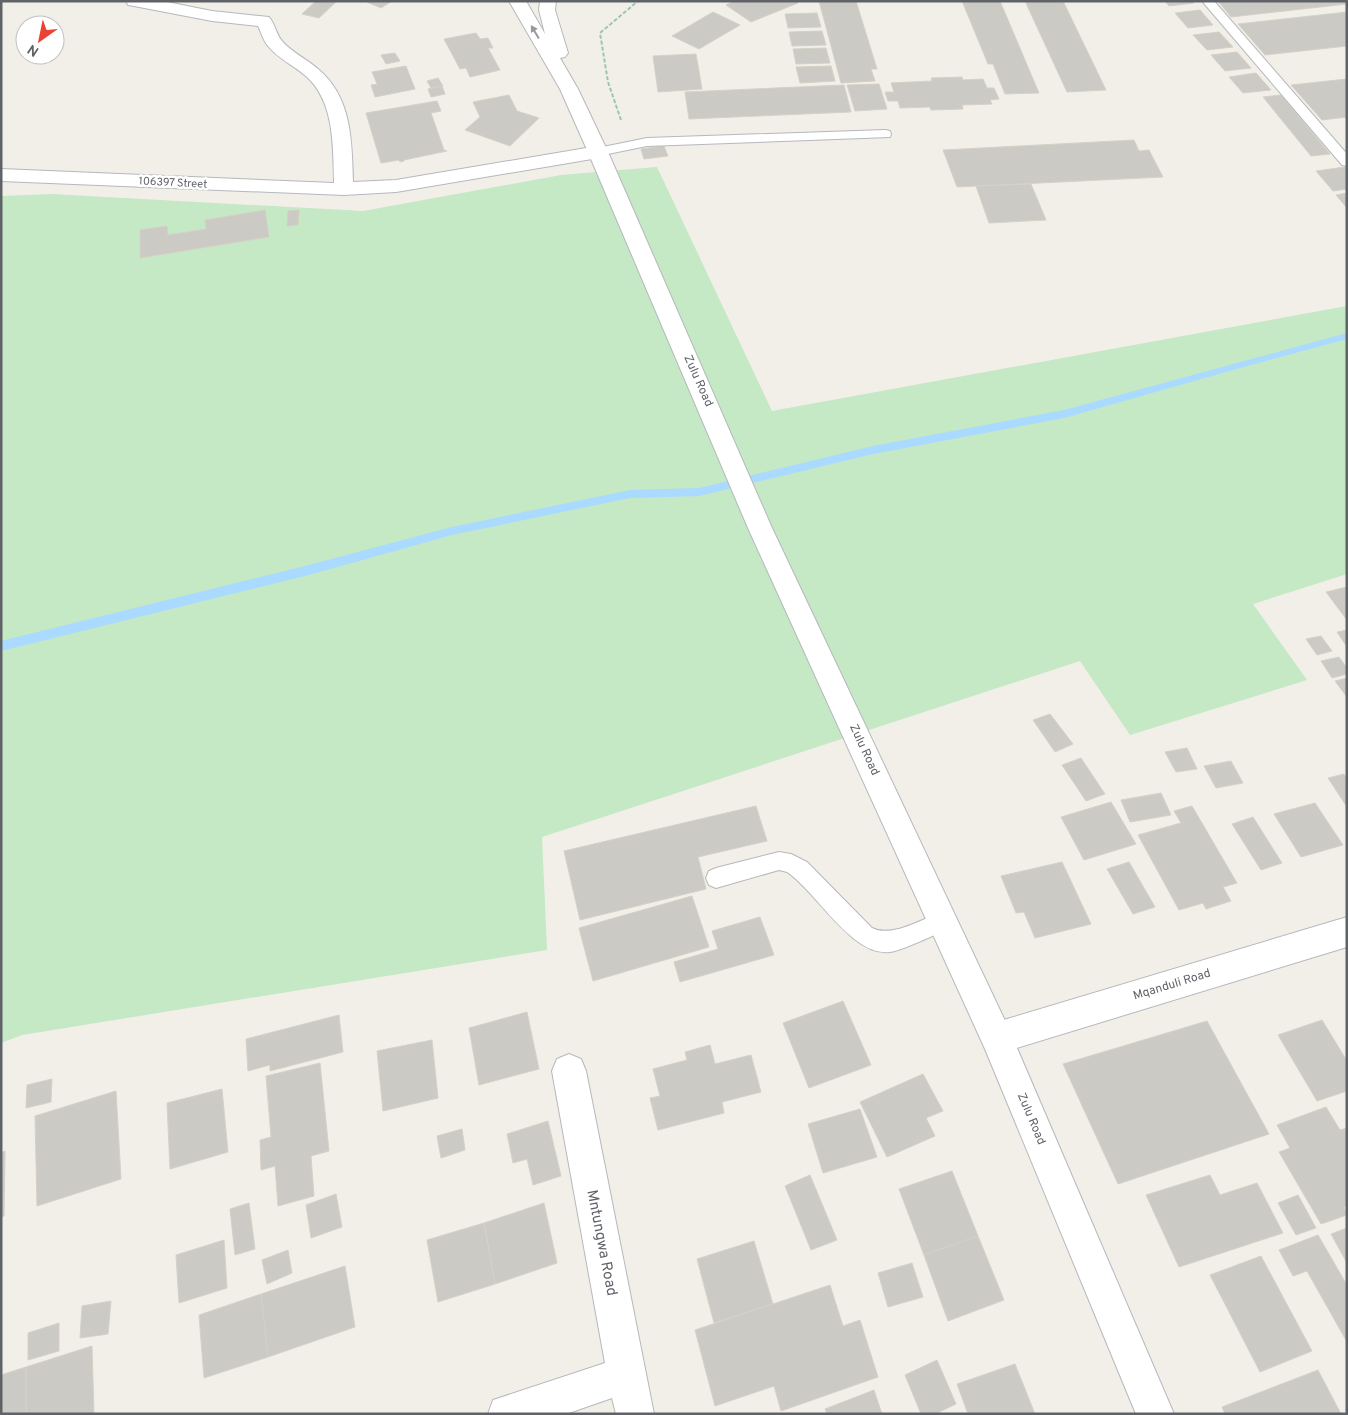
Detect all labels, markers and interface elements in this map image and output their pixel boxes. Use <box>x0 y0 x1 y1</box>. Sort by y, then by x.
north arrow <box>15 15 65 65</box>
one-way arrow <box>531 25 540 38</box>
text: N <box>25 40 43 60</box>
street label: 106397 Street <box>138 174 208 192</box>
street label: Zulu Road <box>680 353 716 409</box>
street label: Zulu Road <box>845 722 883 778</box>
street label: Mqanduli Road <box>1131 966 1213 1004</box>
street label: Zulu Road <box>1013 1091 1049 1147</box>
street label: Mntungwa Road <box>581 1188 621 1298</box>

